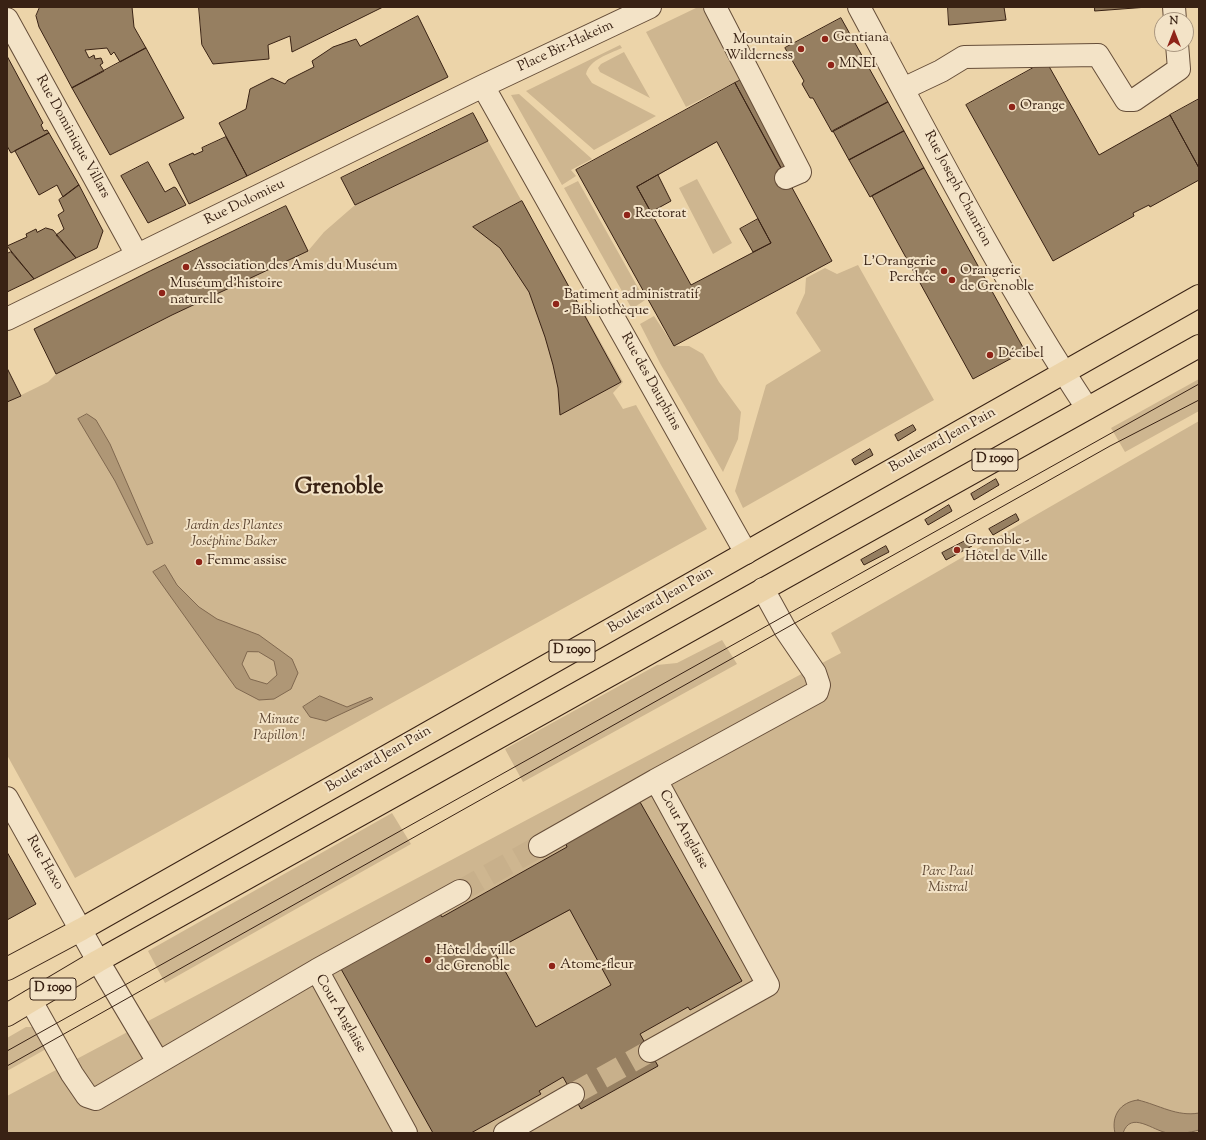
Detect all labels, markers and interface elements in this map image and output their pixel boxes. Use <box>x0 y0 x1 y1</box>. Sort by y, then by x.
north arrow <box>1154 12 1194 52</box>
text: N <box>1170 13 1178 29</box>
street label: Place Bir-Hakeim <box>516 17 616 77</box>
place label: Gentiana <box>833 31 889 47</box>
place label: Mountain Wilderness <box>725 33 793 66</box>
marker: Gentiana <box>820 34 830 44</box>
marker: Mountain Wilderness <box>796 44 806 54</box>
place label: MNEI <box>839 57 876 73</box>
marker: MNEI <box>826 60 836 70</box>
street label: Rue Dominique Villars <box>31 72 113 202</box>
place label: Orange <box>1020 99 1065 115</box>
marker: Orange <box>1007 102 1017 112</box>
street label: Rue Joseph Chanrion <box>919 128 995 250</box>
street label: Rue Dolomieu <box>202 176 288 230</box>
place label: Rectorat <box>635 207 686 223</box>
marker: Rectorat <box>622 210 632 220</box>
place label: L'Orangerie Perchée <box>864 255 936 288</box>
place label: Association des Amis du Muséum <box>194 259 398 275</box>
marker: Association des Amis du Muséum <box>181 262 191 272</box>
place label: Orangerie de Grenoble <box>960 264 1034 296</box>
marker: L'Orangerie Perchée <box>939 266 949 276</box>
marker: Orangerie de Grenoble <box>947 275 957 285</box>
place label: Muséum d'histoire naturelle <box>170 277 283 310</box>
marker: Muséum d'histoire naturelle <box>157 288 167 298</box>
place label: Batiment administratif - Bibliothèque <box>564 288 699 320</box>
marker: Batiment administratif - Bibliothèque <box>551 299 561 309</box>
street label: Rue des Dauphins <box>616 330 684 434</box>
place label: Décibel <box>998 347 1044 363</box>
marker: Décibel <box>985 350 995 360</box>
street label: Boulevard Jean Pain <box>887 405 999 477</box>
road number: D 1090 <box>972 449 1018 471</box>
district label: Grenoble <box>294 476 384 502</box>
park label: Jardin des Plantes Joséphine Baker <box>185 519 283 552</box>
place label: Grenoble - Hôtel de Ville <box>965 534 1048 566</box>
marker: Grenoble - Hôtel de Ville <box>952 545 962 555</box>
place label: Femme assise <box>207 554 287 570</box>
marker: Femme assise <box>194 557 204 567</box>
street label: Boulevard Jean Pain <box>605 564 717 638</box>
road number: D 1090 <box>549 640 595 662</box>
park label: Minute Papillon ! <box>253 713 305 746</box>
street label: Boulevard Jean Pain <box>323 723 435 797</box>
street label: Cour Anglaise <box>654 788 712 872</box>
street label: Rue Haxo <box>22 833 66 893</box>
park label: Parc Paul Mistral <box>922 865 974 898</box>
place label: Hôtel de ville de Grenoble <box>436 944 516 976</box>
marker: Hôtel de ville de Grenoble <box>423 955 433 965</box>
place label: Atome-fleur <box>560 958 634 974</box>
marker: Atome-fleur <box>547 961 557 971</box>
street label: Cour Anglaise <box>311 972 369 1056</box>
road number: D 1090 <box>30 978 76 1000</box>

